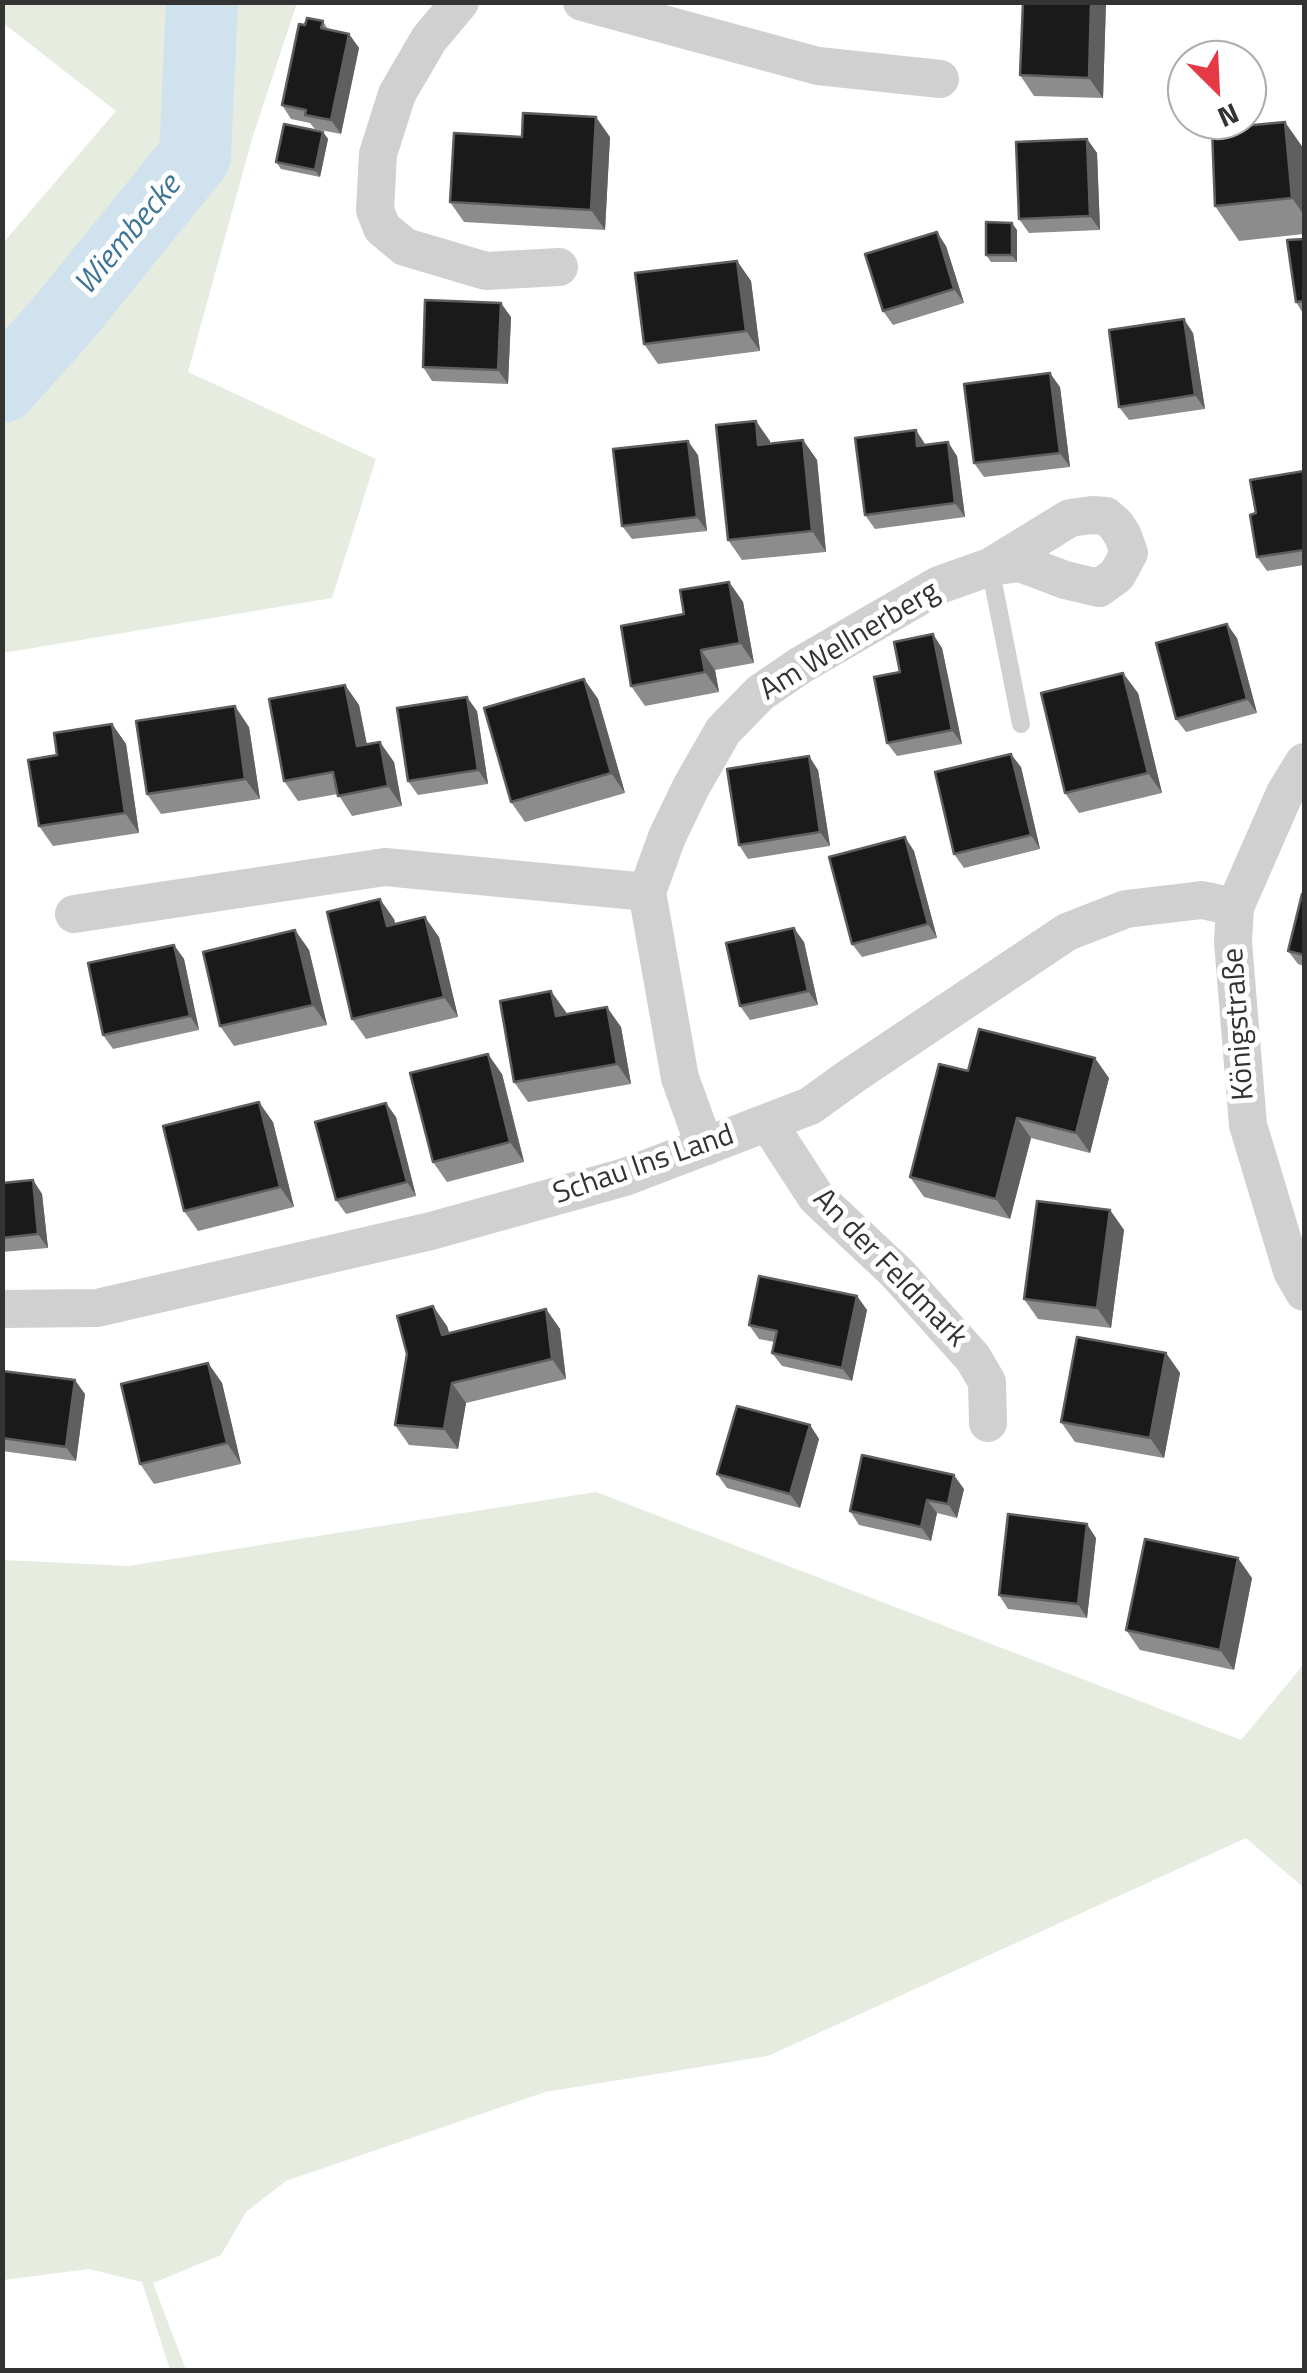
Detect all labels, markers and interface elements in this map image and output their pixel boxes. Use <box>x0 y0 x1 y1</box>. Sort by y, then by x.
north arrow <box>1167 40 1267 140</box>
text: N <box>1211 92 1246 140</box>
water label: Wiembecke <box>68 168 190 304</box>
street label: Am Wellnerberg <box>754 574 946 710</box>
street label: Königstraße <box>1217 947 1263 1101</box>
street label: Schau Ins Land <box>549 1118 739 1214</box>
street label: An der Feldmark <box>804 1182 974 1356</box>

